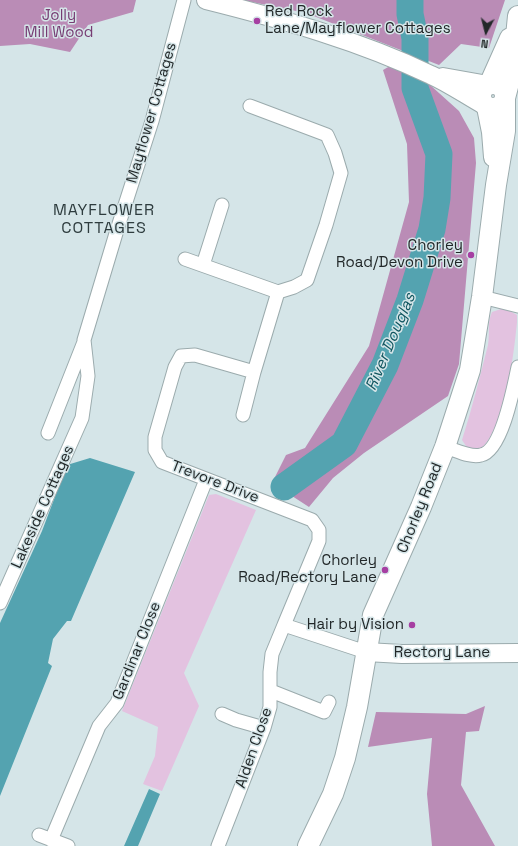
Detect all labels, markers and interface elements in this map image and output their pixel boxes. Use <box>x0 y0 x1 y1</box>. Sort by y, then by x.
place label: Red Rock Lane/Mayflower Cottages <box>265 3 451 38</box>
park label: Jolly Mill Wood <box>25 7 93 42</box>
north arrow <box>466 12 506 52</box>
marker: Red Rock Lane/Mayflower Cottages <box>252 16 262 26</box>
text: N <box>480 37 489 51</box>
street label: Mayflower Cottages <box>123 41 181 185</box>
district label: MAYFLOWER COTTAGES <box>53 201 155 239</box>
place label: Chorley Road/Devon Drive <box>336 237 463 272</box>
marker: Chorley Road/Devon Drive <box>466 250 476 260</box>
water label: River Douglas <box>362 290 420 394</box>
street label: Lakeside Cottages <box>8 443 78 571</box>
street label: Trevore Drive <box>168 457 262 507</box>
street label: Chorley Road <box>394 460 446 556</box>
place label: Chorley Road/Rectory Lane <box>238 552 377 587</box>
marker: Chorley Road/Rectory Lane <box>380 565 390 575</box>
street label: Gardinar Close <box>109 599 165 703</box>
place label: Hair by Vision <box>307 616 404 634</box>
marker: Hair by Vision <box>407 620 417 630</box>
street label: Rectory Lane <box>394 644 490 662</box>
street label: Alden Close <box>232 705 276 791</box>

